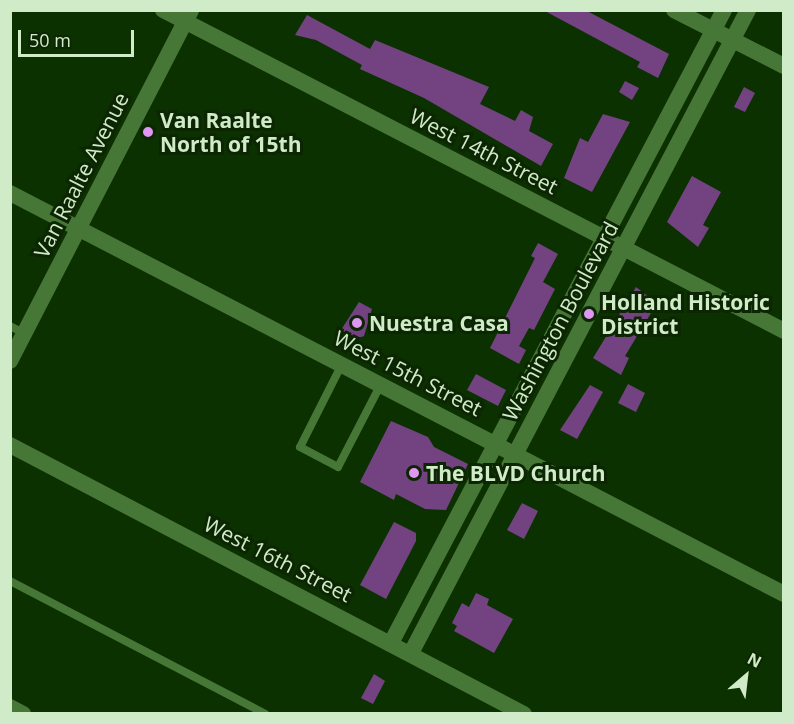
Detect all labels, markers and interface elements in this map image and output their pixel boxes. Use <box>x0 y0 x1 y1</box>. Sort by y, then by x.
scale bar <box>21 18 136 56</box>
text: 50 m <box>29 28 71 52</box>
street label: Van Raalte Avenue <box>28 88 134 262</box>
street label: West 14th Street <box>406 103 562 199</box>
place label: Van Raalte North of 15th <box>160 107 302 157</box>
marker: Van Raalte North of 15th <box>141 125 155 139</box>
street label: Washington Boulevard <box>497 217 623 425</box>
place label: Holland Historic District <box>601 289 770 339</box>
marker: Holland Historic District <box>582 307 596 321</box>
place label: Nuestra Casa <box>369 310 509 336</box>
marker: Nuestra Casa <box>350 316 364 330</box>
street label: West 15th Street <box>330 325 486 421</box>
place label: The BLVD Church <box>426 460 606 486</box>
marker: The BLVD Church <box>407 466 421 480</box>
street label: West 16th Street <box>200 511 356 607</box>
north arrow <box>716 646 776 706</box>
text: N <box>744 647 765 673</box>

